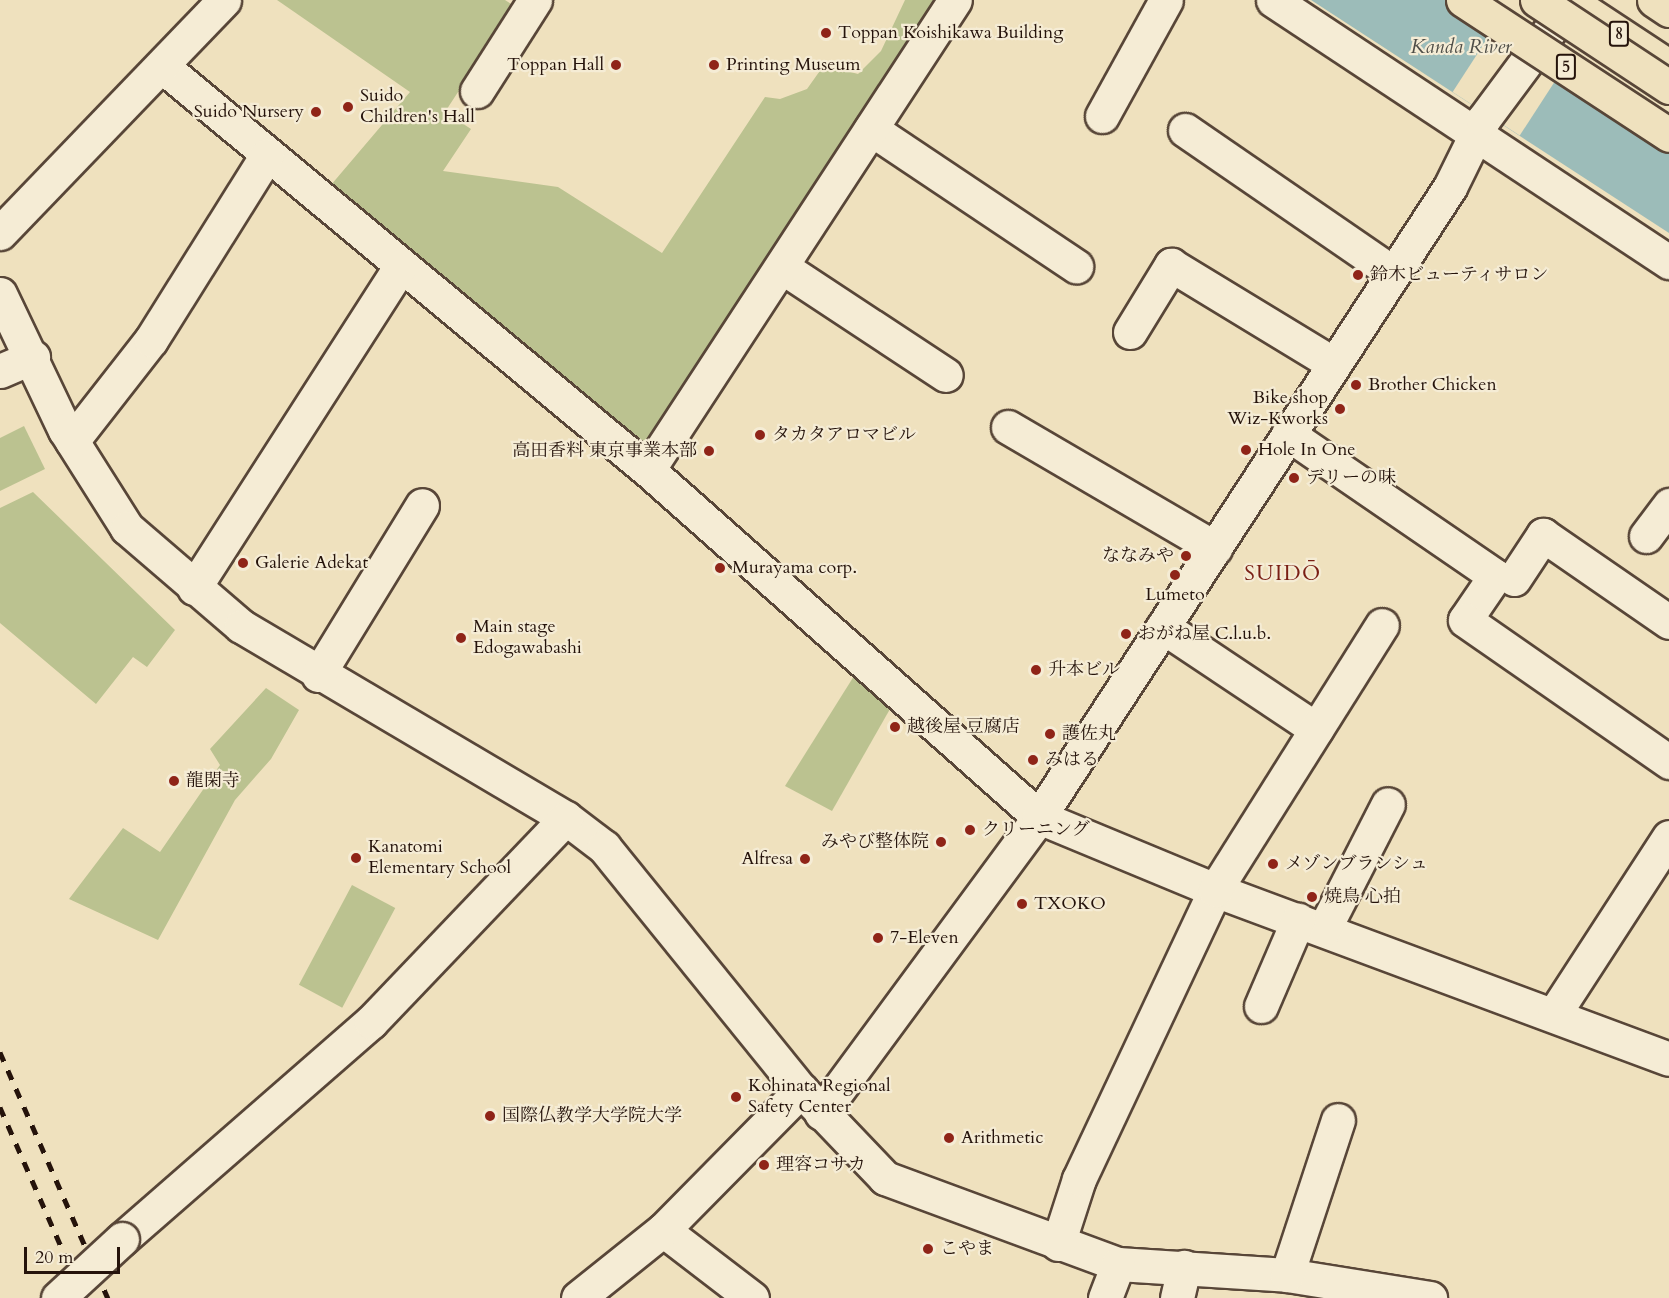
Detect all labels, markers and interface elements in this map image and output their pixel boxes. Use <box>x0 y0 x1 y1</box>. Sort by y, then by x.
road number: 8 <box>1608 21 1630 47</box>
place label: Toppan Koishikawa Building <box>838 22 1063 44</box>
marker: Toppan Koishikawa Building <box>819 26 833 40</box>
water label: Kanda River <box>1410 34 1512 58</box>
place label: Toppan Hall <box>507 54 604 76</box>
place label: Printing Museum <box>726 54 861 76</box>
road number: 5 <box>1556 54 1576 80</box>
marker: Toppan Hall <box>609 58 623 72</box>
marker: Printing Museum <box>707 58 721 72</box>
place label: Suido Children's Hall <box>360 86 475 128</box>
marker: Suido Children's Hall <box>341 100 355 114</box>
place label: Suido Nursery <box>194 101 304 123</box>
marker: Suido Nursery <box>309 105 323 119</box>
place label: 鈴木ビューティサロン <box>1370 264 1550 286</box>
marker: 鈴木ビューティサロン <box>1351 268 1365 282</box>
place label: Brother Chicken <box>1368 374 1497 396</box>
marker: Brother Chicken <box>1349 378 1363 392</box>
place label: Bike shop Wiz-Kworks <box>1227 388 1328 430</box>
marker: Bike shop Wiz-Kworks <box>1333 402 1347 416</box>
place label: タカタアロマビル <box>772 424 916 446</box>
marker: タカタアロマビル <box>753 428 767 442</box>
place label: Hole In One <box>1258 439 1356 461</box>
place label: 高田香料 東京事業本部 <box>512 440 697 462</box>
marker: Hole In One <box>1239 443 1253 457</box>
marker: 高田香料 東京事業本部 <box>702 444 716 458</box>
place label: デリーの味 <box>1306 467 1396 489</box>
marker: デリーの味 <box>1287 471 1301 485</box>
place label: ななみや <box>1102 545 1174 567</box>
marker: ななみや <box>1179 549 1193 563</box>
place label: Galerie Adekat <box>255 552 368 574</box>
marker: Galerie Adekat <box>236 556 250 570</box>
place label: Murayama corp. <box>732 557 857 579</box>
marker: Murayama corp. <box>713 561 727 575</box>
district label: SUIDŌ <box>1244 561 1322 587</box>
marker: Lumeto <box>1168 568 1182 582</box>
place label: Lumeto <box>1145 584 1205 606</box>
place label: Main stage Edogawabashi <box>473 617 582 660</box>
place label: おがね屋 C.l.u.b. <box>1138 623 1271 645</box>
marker: おがね屋 C.l.u.b. <box>1119 627 1133 641</box>
marker: Main stage Edogawabashi <box>454 631 468 645</box>
place label: 升本ビル <box>1048 659 1120 681</box>
marker: 升本ビル <box>1029 663 1043 677</box>
place label: 越後屋 豆腐店 <box>907 716 1020 738</box>
marker: 越後屋 豆腐店 <box>888 720 902 734</box>
place label: 護佐丸 <box>1062 723 1116 745</box>
marker: 護佐丸 <box>1043 727 1057 741</box>
place label: みはる <box>1045 749 1099 771</box>
marker: みはる <box>1026 753 1040 767</box>
place label: 龍閑寺 <box>186 770 240 792</box>
marker: 龍閑寺 <box>167 774 181 788</box>
place label: クリーニング <box>982 819 1090 841</box>
marker: クリーニング <box>963 823 977 837</box>
place label: みやび整体院 <box>821 831 929 853</box>
marker: みやび整体院 <box>934 835 948 849</box>
place label: Kanatomi Elementary School <box>368 837 511 880</box>
place label: Alfresa <box>742 848 793 870</box>
marker: Kanatomi Elementary School <box>349 851 363 865</box>
marker: Alfresa <box>798 852 812 866</box>
place label: メゾンブランシュ <box>1285 853 1429 875</box>
marker: メゾンブランシュ <box>1266 857 1280 871</box>
place label: 焼鳥 心拍 <box>1324 886 1401 908</box>
marker: 焼鳥 心拍 <box>1305 890 1319 904</box>
place label: TXOKO <box>1034 893 1106 915</box>
marker: TXOKO <box>1015 897 1029 911</box>
place label: 7-Eleven <box>890 927 959 949</box>
marker: 7-Eleven <box>871 931 885 945</box>
place label: Kohinata Regional Safety Center <box>748 1076 890 1118</box>
marker: Kohinata Regional Safety Center <box>729 1090 743 1104</box>
place label: 国際仏教学大学院大学 <box>502 1105 682 1127</box>
marker: 国際仏教学大学院大学 <box>483 1109 497 1123</box>
place label: Arithmetic <box>961 1127 1043 1149</box>
marker: Arithmetic <box>942 1131 956 1145</box>
place label: 理容コサカ <box>776 1154 866 1176</box>
marker: 理容コサカ <box>757 1158 771 1172</box>
scale bar <box>27 1235 123 1273</box>
place label: こやま <box>940 1238 994 1260</box>
marker: こやま <box>921 1242 935 1256</box>
text: 20 m <box>35 1245 74 1270</box>

